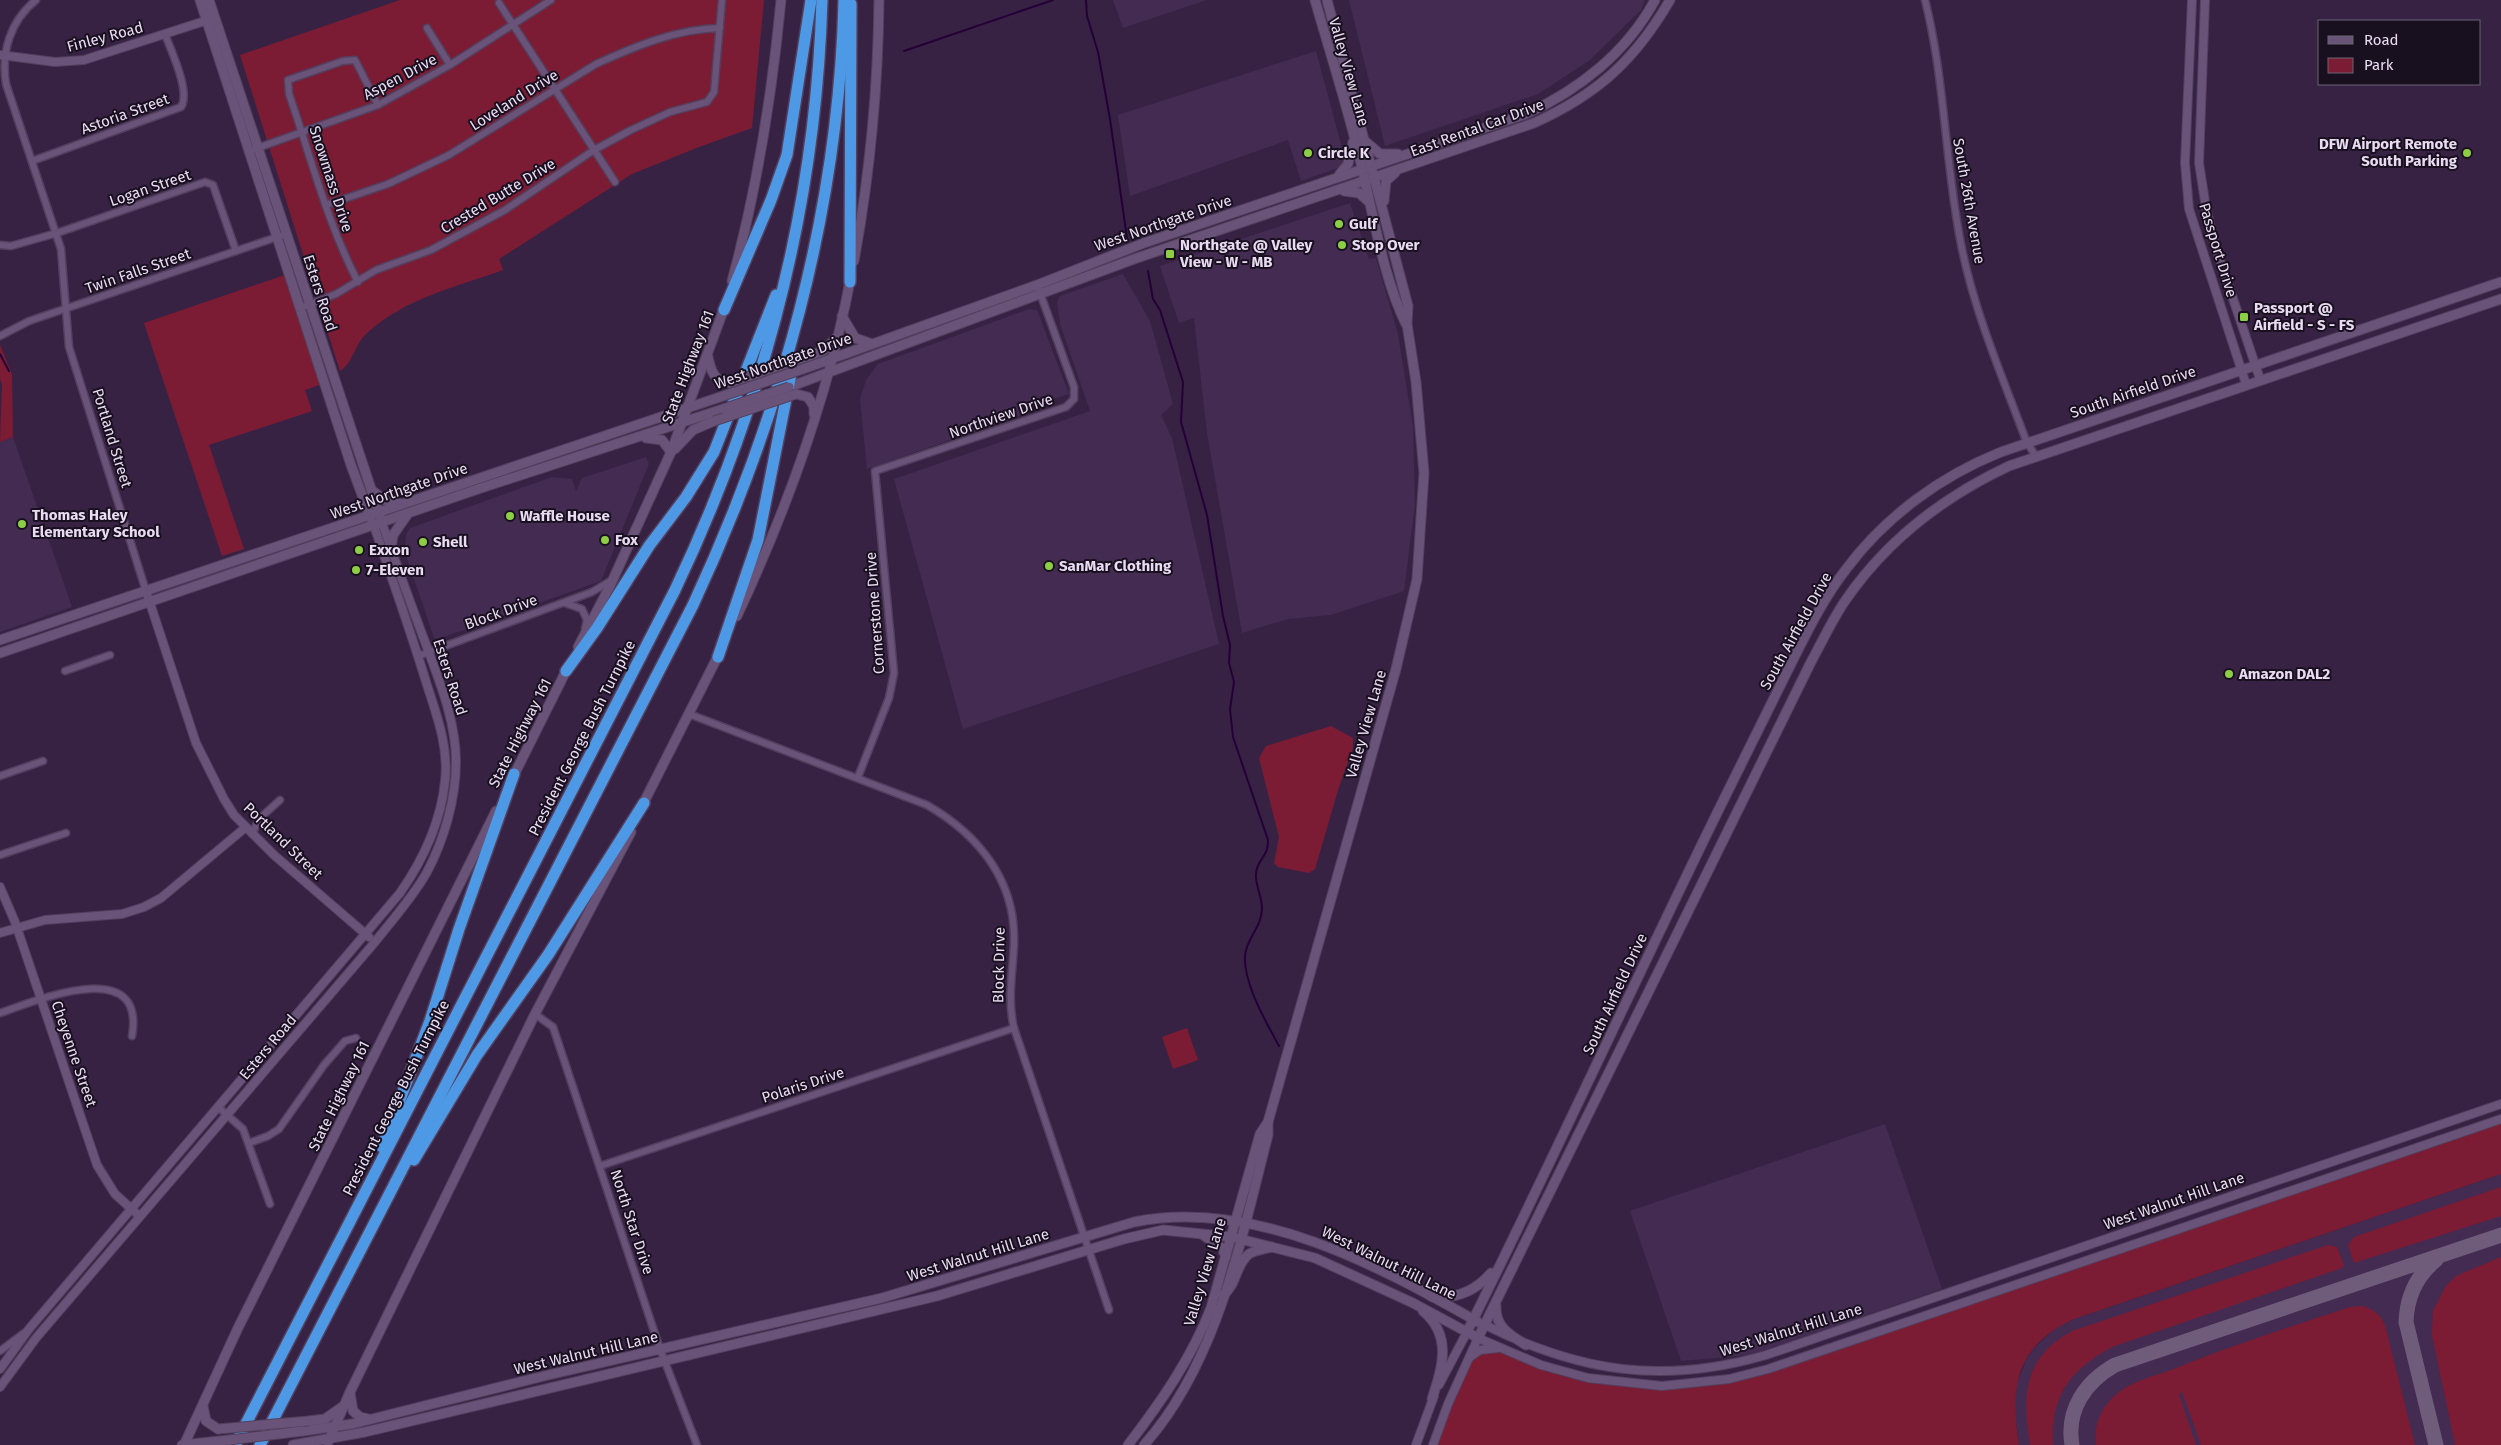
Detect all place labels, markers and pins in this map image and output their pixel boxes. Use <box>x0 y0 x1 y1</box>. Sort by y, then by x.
place label: DFW Airport Remote South Parking <box>2319 135 2458 170</box>
place label: Circle K <box>1318 144 1370 162</box>
marker: Circle K <box>1302 147 1314 159</box>
marker: DFW Airport Remote South Parking <box>2461 147 2473 159</box>
place label: Gulf <box>1349 215 1379 233</box>
marker: Gulf <box>1333 218 1345 230</box>
place label: Northgate @ Valley View - W - MB <box>1179 236 1313 271</box>
place label: Stop Over <box>1352 236 1421 254</box>
marker: Stop Over <box>1336 239 1348 251</box>
marker: Northgate @ Valley View - W - MB <box>1164 248 1176 260</box>
place label: Passport @ Airfield - S - FS <box>2253 299 2355 334</box>
marker: Passport @ Airfield - S - FS <box>2238 311 2250 323</box>
place label: Thomas Haley Elementary School <box>32 506 160 541</box>
place label: Waffle House <box>520 507 610 525</box>
marker: Waffle House <box>504 510 516 522</box>
marker: Thomas Haley Elementary School <box>16 518 28 530</box>
place label: Fox <box>615 531 638 549</box>
place label: Shell <box>433 533 468 551</box>
marker: Fox <box>599 534 611 546</box>
marker: Shell <box>417 536 429 548</box>
place label: Exxon <box>369 541 409 559</box>
marker: Exxon <box>353 544 365 556</box>
place label: SanMar Clothing <box>1059 557 1172 575</box>
marker: SanMar Clothing <box>1043 560 1055 572</box>
place label: 7-Eleven <box>366 561 424 579</box>
marker: 7-Eleven <box>350 564 362 576</box>
place label: Amazon DAL2 <box>2238 665 2330 683</box>
marker: Amazon DAL2 <box>2223 668 2235 680</box>

